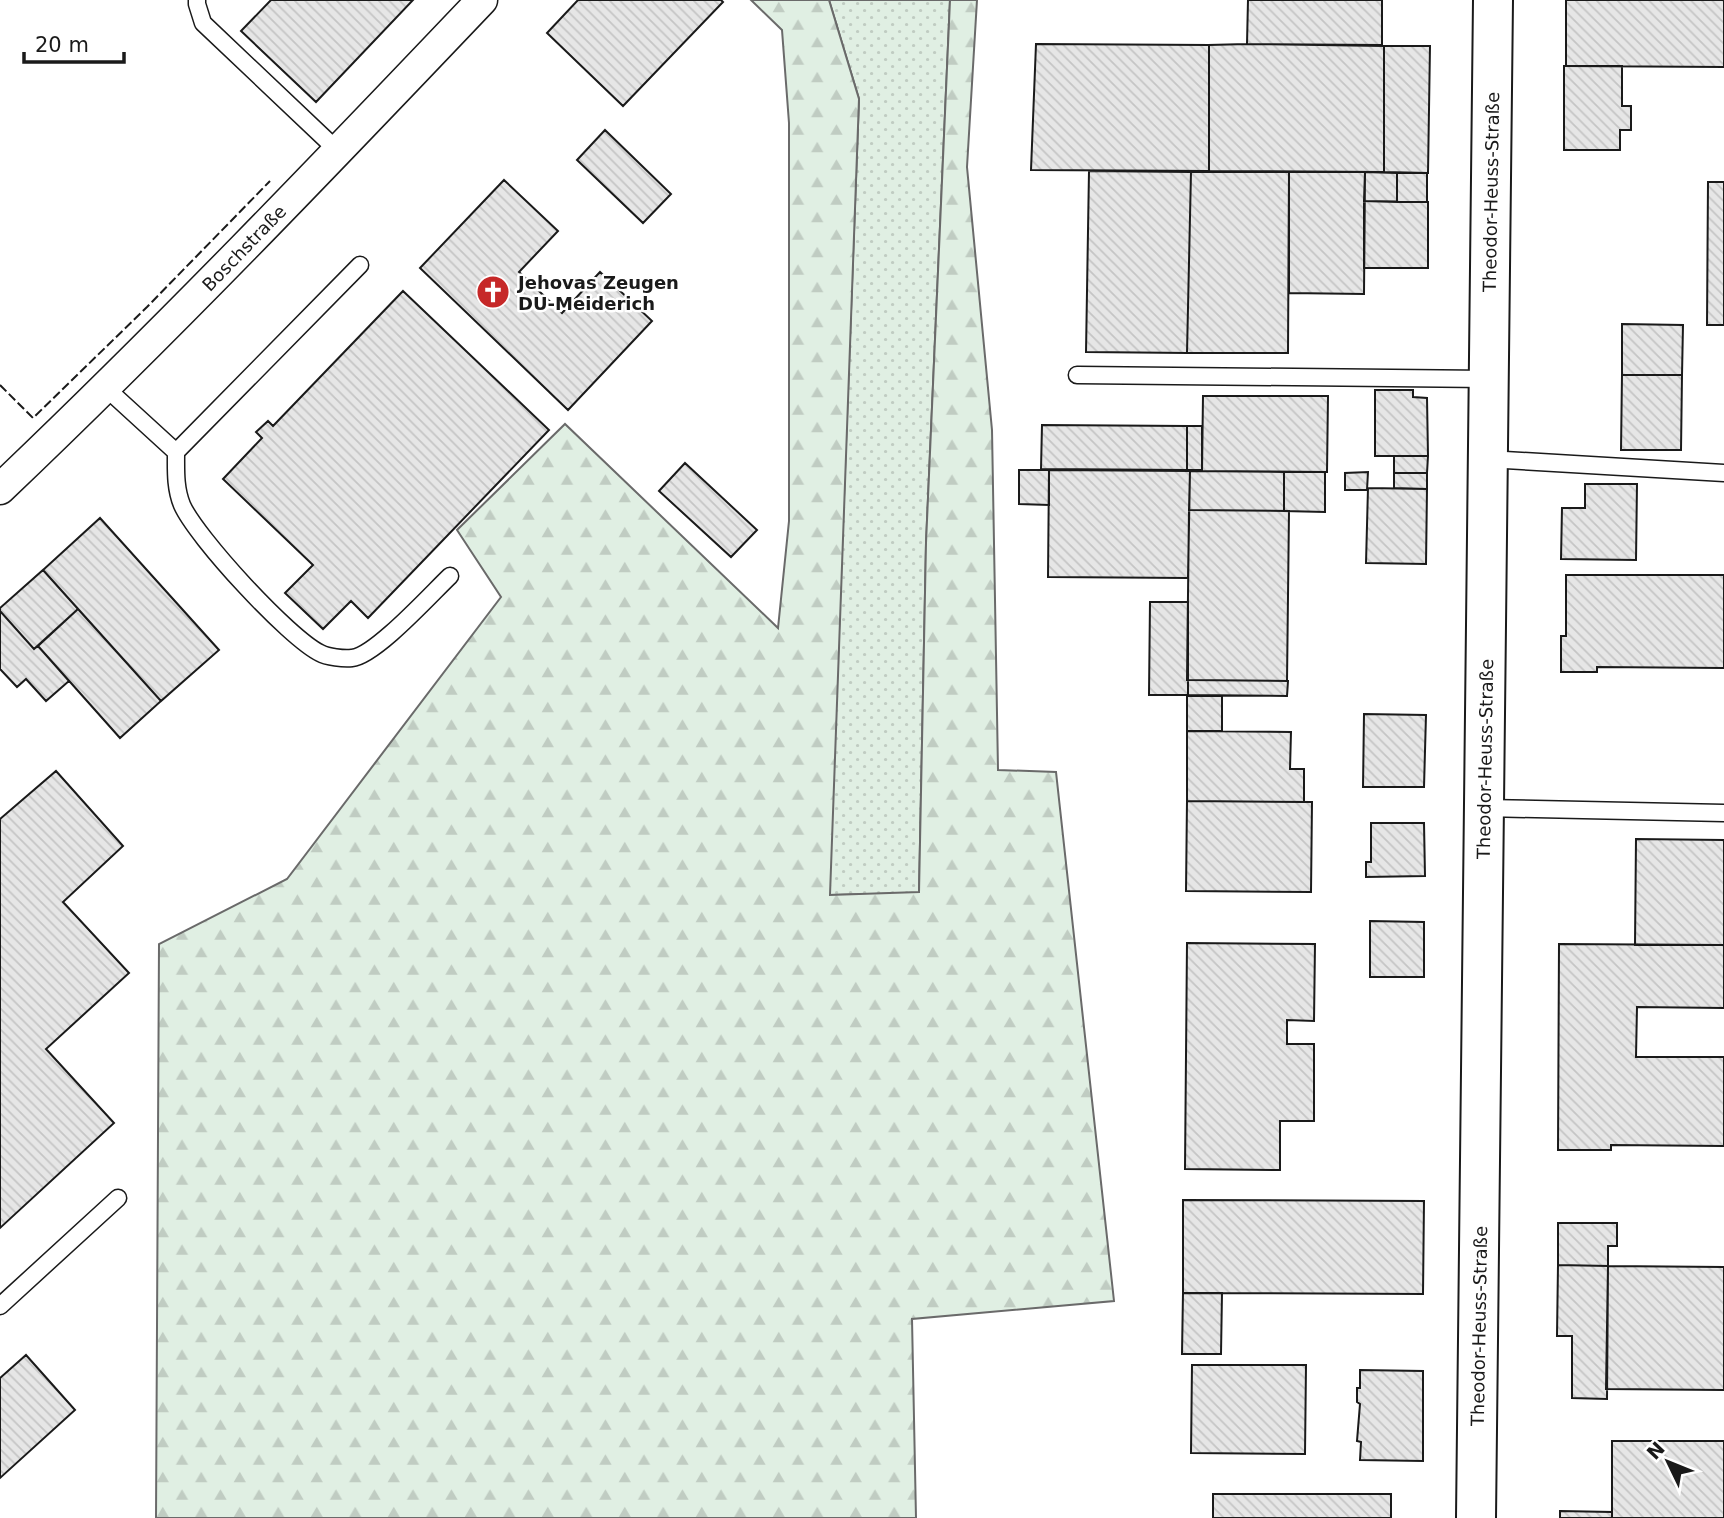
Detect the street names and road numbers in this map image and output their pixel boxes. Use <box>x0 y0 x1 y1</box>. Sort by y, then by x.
street label: Theodor-Heuss-Straße <box>1479 92 1503 293</box>
street label: Boschstraße <box>198 201 290 295</box>
street label: Theodor-Heuss-Straße <box>1473 659 1497 860</box>
street label: Theodor-Heuss-Straße <box>1467 1226 1491 1427</box>

